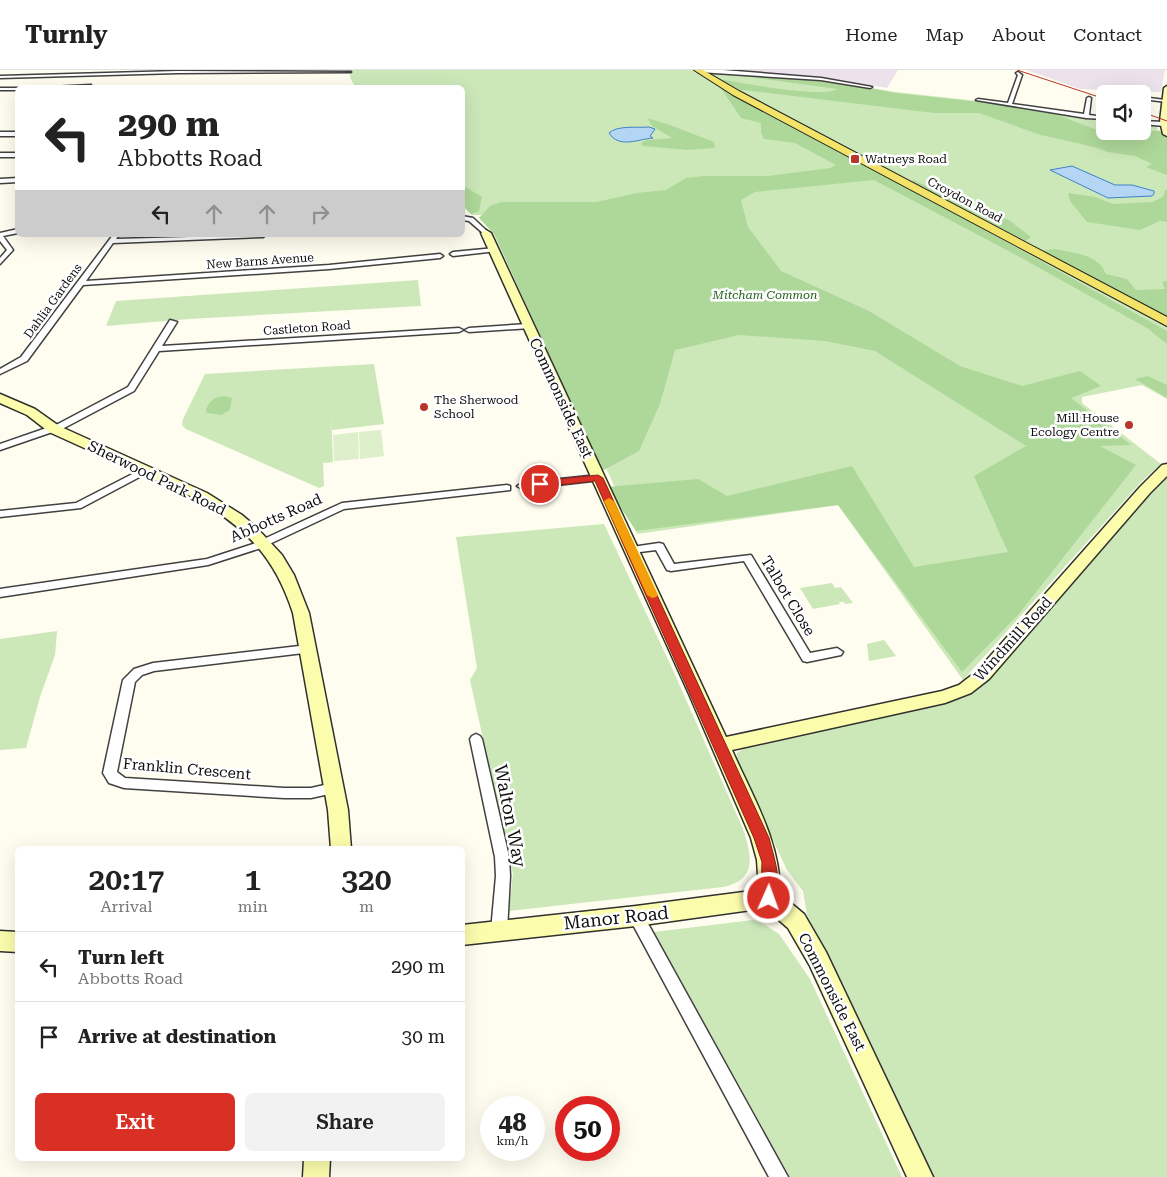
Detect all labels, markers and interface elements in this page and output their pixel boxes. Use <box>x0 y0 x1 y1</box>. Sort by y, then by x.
text: Turnly <box>25 21 108 49</box>
text: Home <box>845 24 897 45</box>
text: Map <box>925 24 964 45</box>
text: About <box>992 24 1045 45</box>
text: Contact <box>1073 24 1142 45</box>
map controls <box>1096 85 1151 140</box>
button: sound <box>1096 85 1151 140</box>
text: 290 m <box>118 104 219 145</box>
icon: left <box>35 105 100 170</box>
text: Abbotts Road <box>118 146 262 171</box>
place label: Watneys Road <box>865 152 947 166</box>
marker: Watneys Road <box>849 153 861 165</box>
street label: Croydon Road <box>925 174 1005 226</box>
icon: left <box>147 200 175 228</box>
icon: ahead <box>200 200 228 228</box>
icon: ahead <box>253 200 281 228</box>
icon: right <box>306 200 334 228</box>
street label: New Barns Avenue <box>206 250 315 272</box>
street label: Dahlia Gardens <box>21 261 85 341</box>
park label: Mitcham Common <box>712 288 817 302</box>
street label: Castleton Road <box>263 318 351 338</box>
street label: Commonside East <box>525 335 597 461</box>
place label: The Sherwood School <box>434 393 519 421</box>
marker: The Sherwood School <box>418 401 430 413</box>
place label: Mill House Ecology Centre <box>1030 411 1119 439</box>
marker: Mill House Ecology Centre <box>1123 419 1135 431</box>
street label: Sherwood Park Road <box>85 437 229 519</box>
pin <box>519 463 561 505</box>
icon: arrive <box>526 470 554 498</box>
street label: Abbotts Road <box>227 490 325 546</box>
street label: Talbot Close <box>757 553 819 639</box>
street label: Windmill Road <box>970 593 1056 685</box>
street label: Franklin Crescent <box>122 754 252 784</box>
street label: Walton Way <box>490 763 531 869</box>
text: 20:17 <box>88 862 164 897</box>
text: 1 <box>244 862 261 897</box>
text: 320 <box>341 862 392 897</box>
position arrow <box>742 871 794 923</box>
text: Arrival <box>100 897 152 916</box>
text: min <box>238 897 268 916</box>
text: m <box>359 897 374 916</box>
street label: Manor Road <box>562 901 670 933</box>
street label: Commonside East <box>794 930 870 1055</box>
text: Turn left <box>78 946 164 969</box>
icon: left <box>35 953 63 981</box>
text: 290 m <box>391 955 445 978</box>
text: Abbotts Road <box>78 969 183 988</box>
icon: arrive <box>35 1023 63 1051</box>
text: Arrive at destination <box>78 1025 276 1048</box>
text: 30 m <box>402 1025 445 1048</box>
button: Exit <box>35 1093 235 1151</box>
button: Share <box>245 1093 445 1151</box>
speed limit sign: 50 <box>555 1096 620 1161</box>
text: 48 <box>498 1108 527 1137</box>
text: km/h <box>496 1134 529 1148</box>

